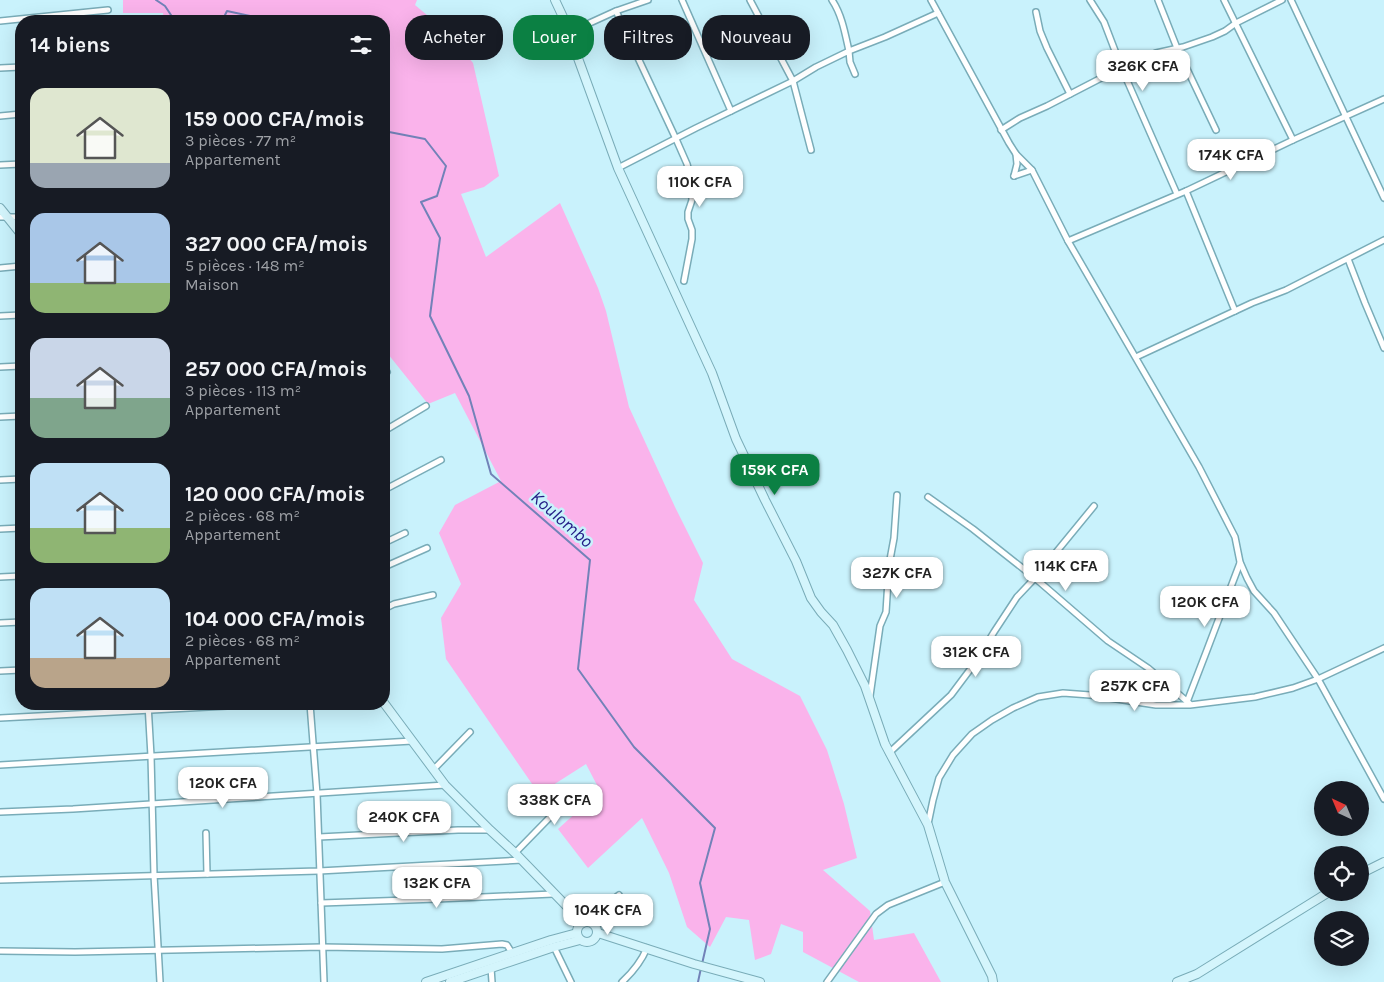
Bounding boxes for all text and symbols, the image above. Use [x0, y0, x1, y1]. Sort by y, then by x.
chip: Acheter [405, 15, 503, 60]
chip: Louer [513, 15, 594, 60]
chip: Filtres [604, 15, 692, 60]
chip: Nouveau [702, 15, 810, 60]
icon: filters [347, 31, 375, 59]
text: 14 biens [30, 33, 110, 57]
pin: 326K CFA [1091, 49, 1195, 92]
text: 326K CFA [1107, 56, 1179, 75]
text: 159 000 CFA/mois [185, 107, 364, 131]
icon: home [70, 108, 130, 168]
text: 3 pièces · 77 m² [185, 131, 296, 150]
pin: 174K CFA [1179, 138, 1283, 181]
text: 174K CFA [1198, 145, 1264, 164]
text: Appartement [185, 150, 281, 169]
pin: 110K CFA [648, 166, 752, 208]
text: 110K CFA [668, 172, 732, 191]
text: 327 000 CFA/mois [185, 232, 368, 256]
icon: home [70, 233, 130, 293]
text: 5 pièces · 148 m² [185, 256, 305, 275]
text: Maison [185, 275, 239, 294]
text: 257 000 CFA/mois [185, 357, 367, 381]
icon: home [70, 358, 130, 418]
text: 3 pièces · 113 m² [185, 381, 301, 400]
text: Appartement [185, 400, 281, 419]
pin: 159K CFA [723, 454, 827, 496]
text: 159K CFA [741, 460, 809, 479]
text: 120 000 CFA/mois [185, 482, 365, 506]
icon: home [70, 483, 130, 543]
water label: Koulombo [526, 486, 598, 552]
text: 2 pièces · 68 m² [185, 506, 300, 525]
text: Appartement [185, 525, 281, 544]
pin: 114K CFA [1014, 550, 1118, 592]
pin: 327K CFA [845, 556, 949, 599]
text: 114K CFA [1034, 556, 1098, 575]
text: 327K CFA [862, 563, 932, 582]
pin: 120K CFA [1153, 586, 1257, 628]
text: 120K CFA [1171, 592, 1239, 611]
text: 104 000 CFA/mois [185, 607, 365, 631]
icon: home [70, 608, 130, 668]
text: 2 pièces · 68 m² [185, 631, 300, 650]
pin: 312K CFA [924, 636, 1028, 678]
text: 312K CFA [942, 642, 1010, 661]
text: Appartement [185, 650, 281, 669]
pin: 257K CFA [1083, 670, 1187, 712]
text: 257K CFA [1100, 676, 1170, 695]
pin: 120K CFA [171, 766, 275, 809]
text: 120K CFA [189, 773, 257, 792]
north arrow [1314, 781, 1369, 836]
map controls [1314, 781, 1369, 966]
pin: 338K CFA [503, 784, 607, 826]
text: 338K CFA [519, 790, 591, 809]
pin: 240K CFA [352, 800, 456, 843]
text: 240K CFA [368, 807, 440, 826]
button: locate [1314, 846, 1369, 901]
pin: 132K CFA [385, 866, 489, 909]
text: 132K CFA [403, 873, 471, 892]
pin: 104K CFA [556, 894, 660, 936]
text: 104K CFA [574, 900, 642, 919]
button: layers [1314, 911, 1369, 966]

